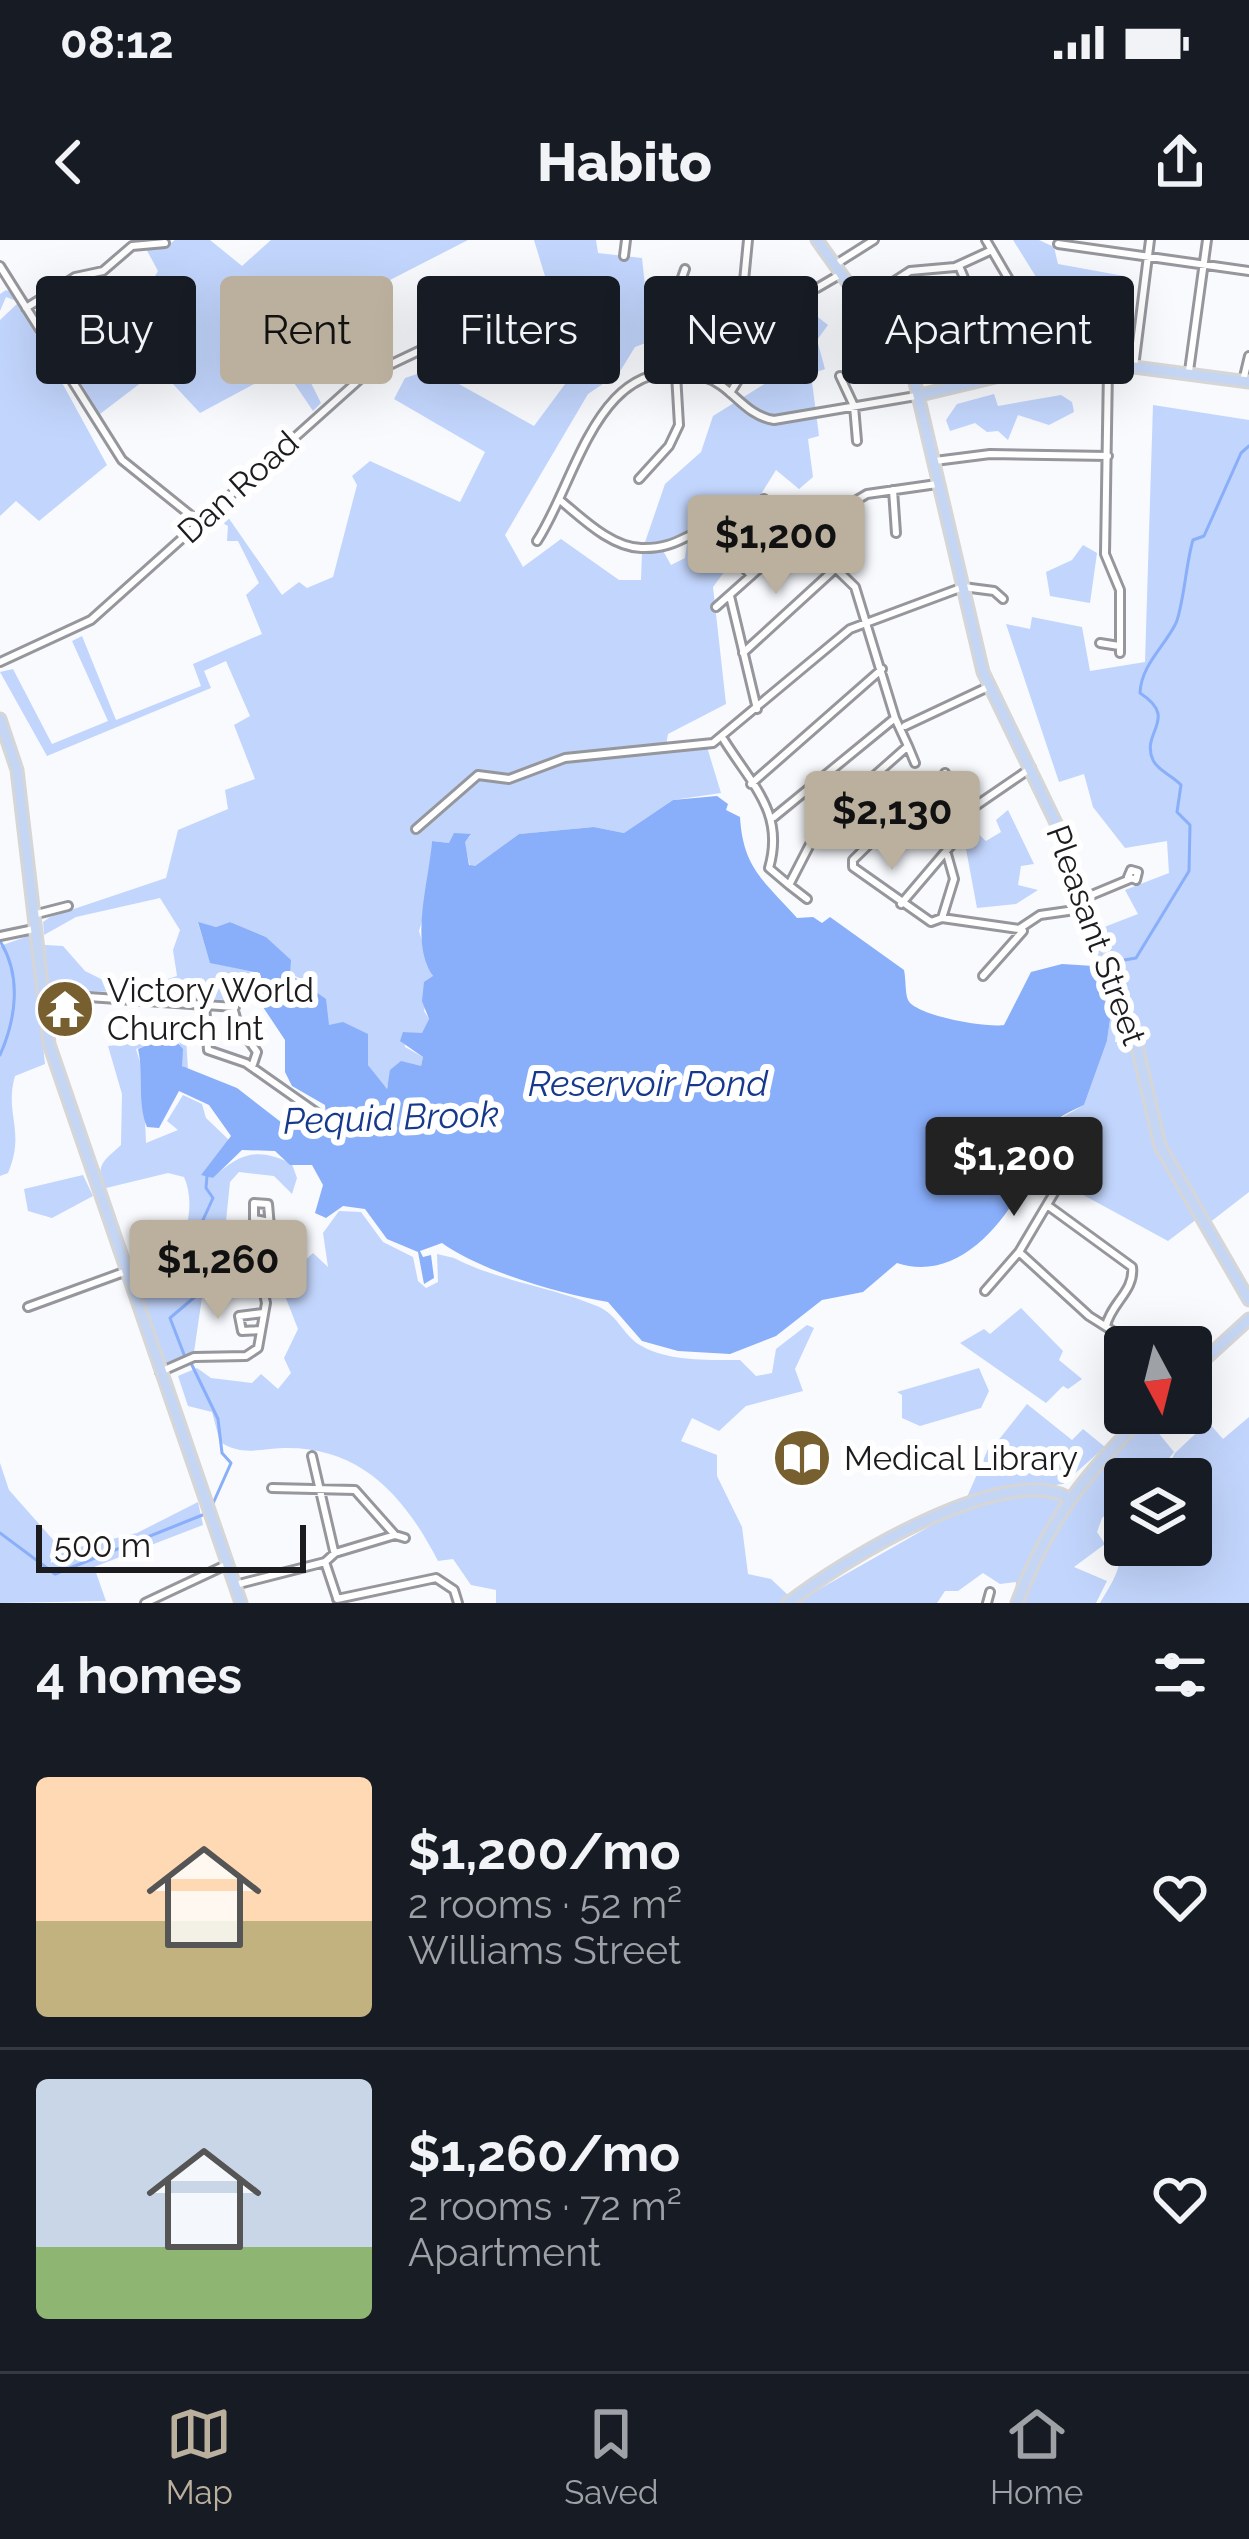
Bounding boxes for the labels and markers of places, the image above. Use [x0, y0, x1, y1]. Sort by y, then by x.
pin: $1,200 [678, 495, 874, 597]
pin: $2,130 [794, 771, 990, 873]
place label: Victory World Church Int [107, 971, 314, 1048]
temple icon: Victory World Church Int [34, 978, 96, 1040]
pin: $1,200 [916, 1117, 1112, 1219]
pin: $1,260 [120, 1220, 316, 1322]
library icon: Medical Library [771, 1427, 833, 1489]
place label: Medical Library [844, 1439, 1078, 1478]

